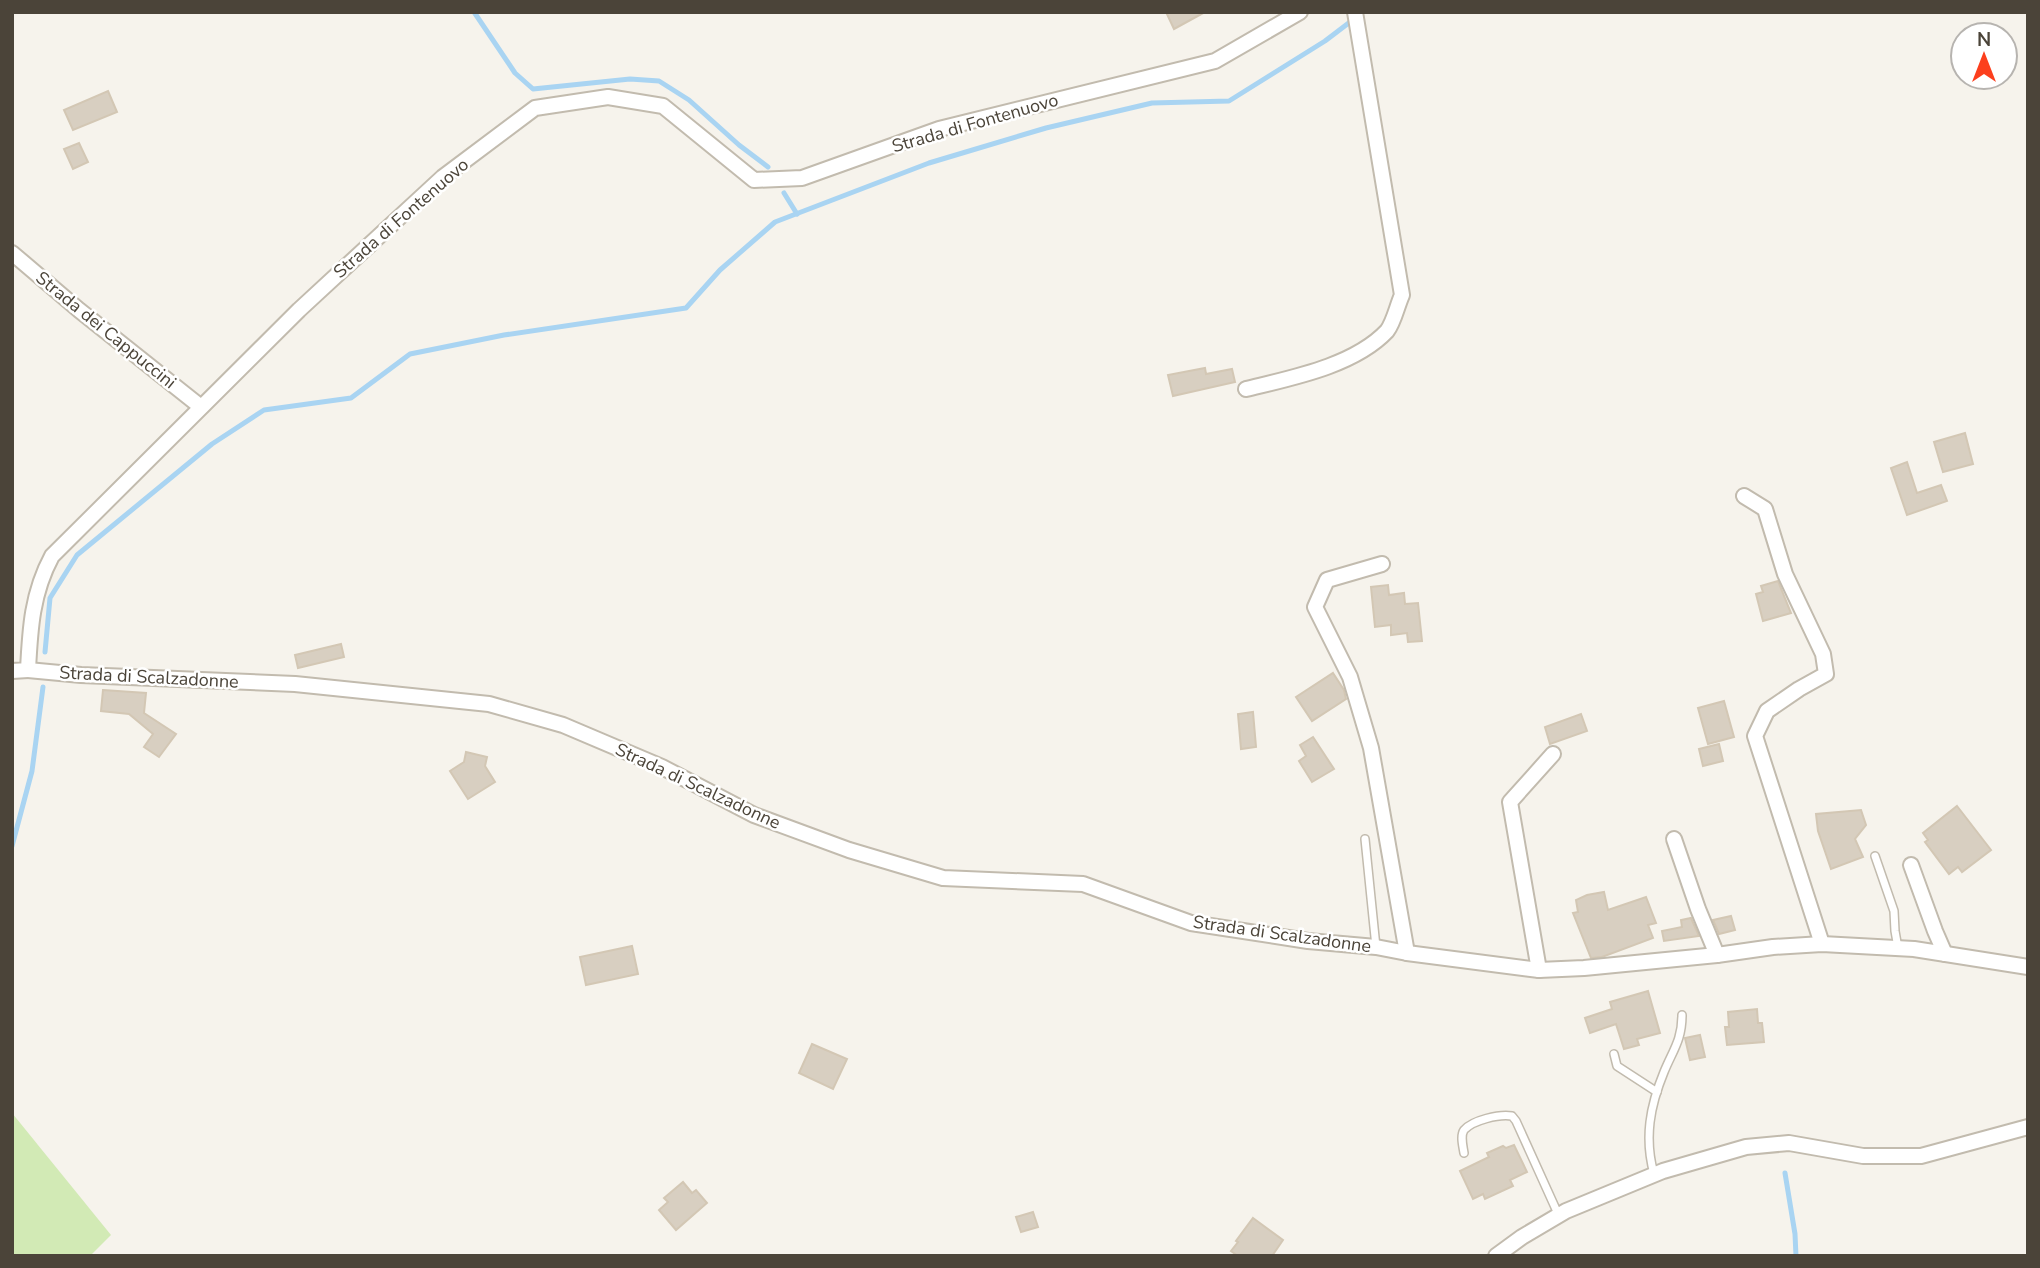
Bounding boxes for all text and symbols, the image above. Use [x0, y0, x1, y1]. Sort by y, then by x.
north arrow [1949, 21, 2019, 91]
text: N [1977, 27, 1991, 53]
street label: Strada di Fontenuovo [889, 88, 1061, 158]
street label: Strada di Fontenuovo [328, 152, 474, 284]
street label: Strada dei Cappuccini [31, 266, 181, 394]
street label: Strada di Scalzadonne [59, 660, 239, 694]
street label: Strada di Scalzadonne [611, 737, 785, 835]
street label: Strada di Scalzadonne [1191, 910, 1373, 958]

